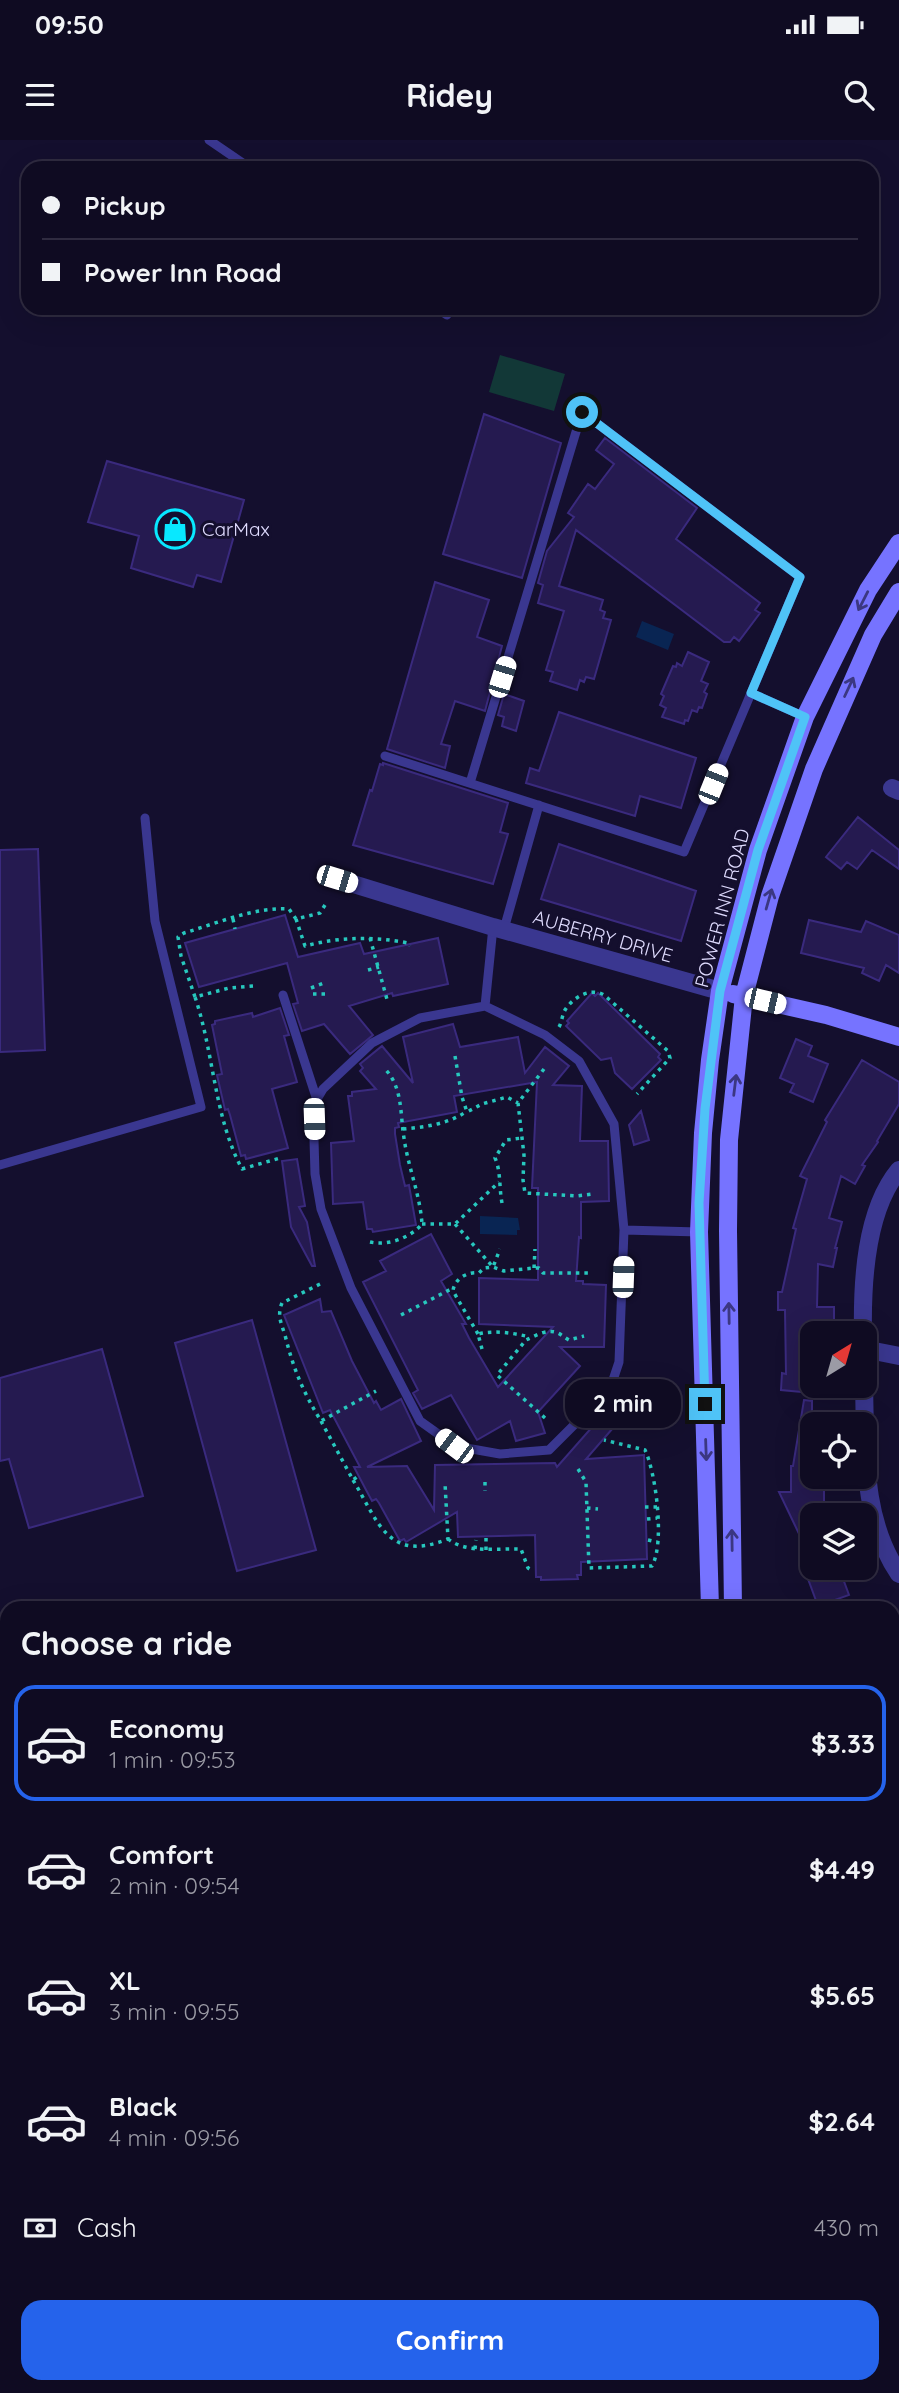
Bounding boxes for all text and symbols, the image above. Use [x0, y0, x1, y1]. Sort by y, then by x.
text: 09:50 [35, 8, 104, 41]
text: Ridey [406, 75, 493, 115]
icon: menu [21, 76, 59, 114]
icon: search [840, 76, 878, 114]
text: Pickup [84, 189, 166, 222]
text: Power Inn Road [84, 256, 282, 289]
route start [566, 396, 598, 428]
shop icon: CarMax [154, 508, 196, 550]
place label: CarMax [202, 517, 270, 541]
one-way arrow [855, 590, 869, 611]
car [486, 654, 519, 700]
one-way arrow [843, 676, 856, 698]
car [696, 761, 731, 807]
street label: POWER INN ROAD [689, 826, 755, 990]
car [314, 863, 361, 895]
one-way arrow [764, 889, 777, 911]
street label: AUBERRY DRIVE [530, 905, 676, 967]
car [743, 986, 788, 1016]
one-way arrow [729, 1075, 742, 1097]
car [303, 1098, 326, 1140]
car [612, 1256, 635, 1298]
one-way arrow [722, 1301, 736, 1324]
north arrow [800, 1321, 877, 1398]
map controls [800, 1321, 877, 1580]
callout: 2 min [565, 1380, 680, 1428]
route end [689, 1388, 721, 1420]
text: 2 min [593, 1389, 653, 1418]
button: locate [800, 1412, 877, 1489]
car [431, 1425, 478, 1467]
one-way arrow [700, 1438, 713, 1461]
button: layers [800, 1503, 877, 1580]
one-way arrow [725, 1529, 739, 1552]
text: Choose a ride [21, 1623, 233, 1663]
icon: car [25, 1712, 88, 1775]
text: Economy [109, 1712, 224, 1745]
text: $3.33 [811, 1727, 875, 1760]
text: 1 min · 09:53 [109, 1745, 235, 1774]
icon: car [25, 1838, 88, 1901]
text: Comfort [109, 1838, 214, 1871]
text: $4.49 [809, 1853, 875, 1886]
text: 2 min · 09:54 [109, 1871, 240, 1900]
icon: car [25, 1964, 88, 2027]
text: XL [109, 1964, 141, 1997]
text: $5.65 [810, 1979, 875, 2012]
text: 3 min · 09:55 [109, 1997, 239, 2026]
icon: car [25, 2090, 88, 2153]
text: Black [109, 2090, 178, 2123]
text: $2.64 [809, 2105, 875, 2138]
text: 4 min · 09:56 [109, 2123, 239, 2152]
icon: cash [21, 2209, 59, 2247]
text: Cash [77, 2211, 137, 2244]
text: 430 m [814, 2213, 879, 2242]
button: Confirm [21, 2300, 879, 2380]

